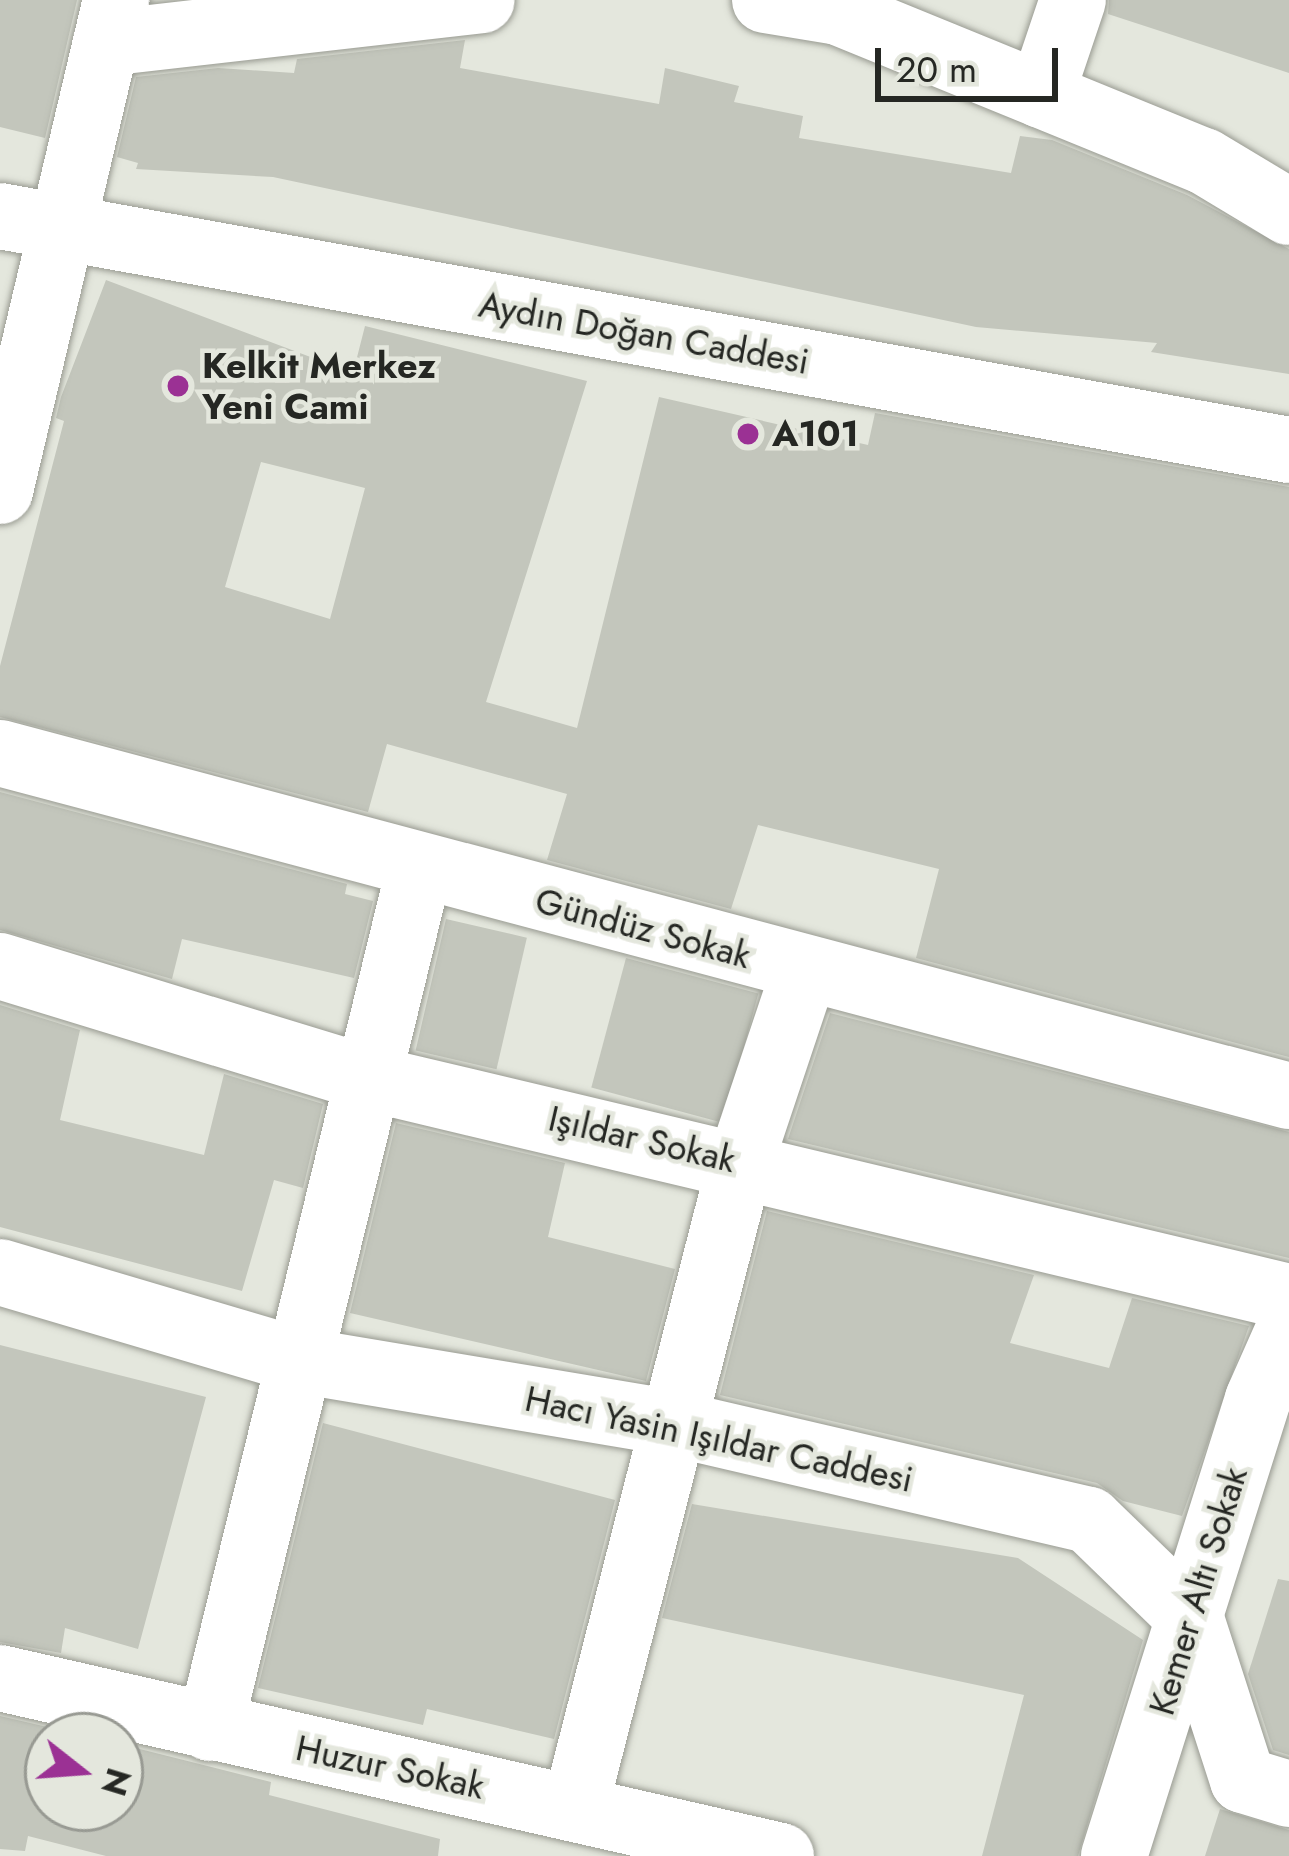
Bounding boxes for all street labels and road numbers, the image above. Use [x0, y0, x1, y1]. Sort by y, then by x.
street label: Aydın Doğan Caddesi [476, 283, 812, 383]
street label: Gündüz Sokak [531, 879, 755, 977]
street label: Işıldar Sokak [544, 1097, 740, 1181]
street label: Hacı Yasin Işıldar Caddesi [521, 1377, 917, 1501]
street label: Kemer Altı Sokak [1140, 1462, 1256, 1720]
street label: Huzur Sokak [292, 1726, 488, 1808]

